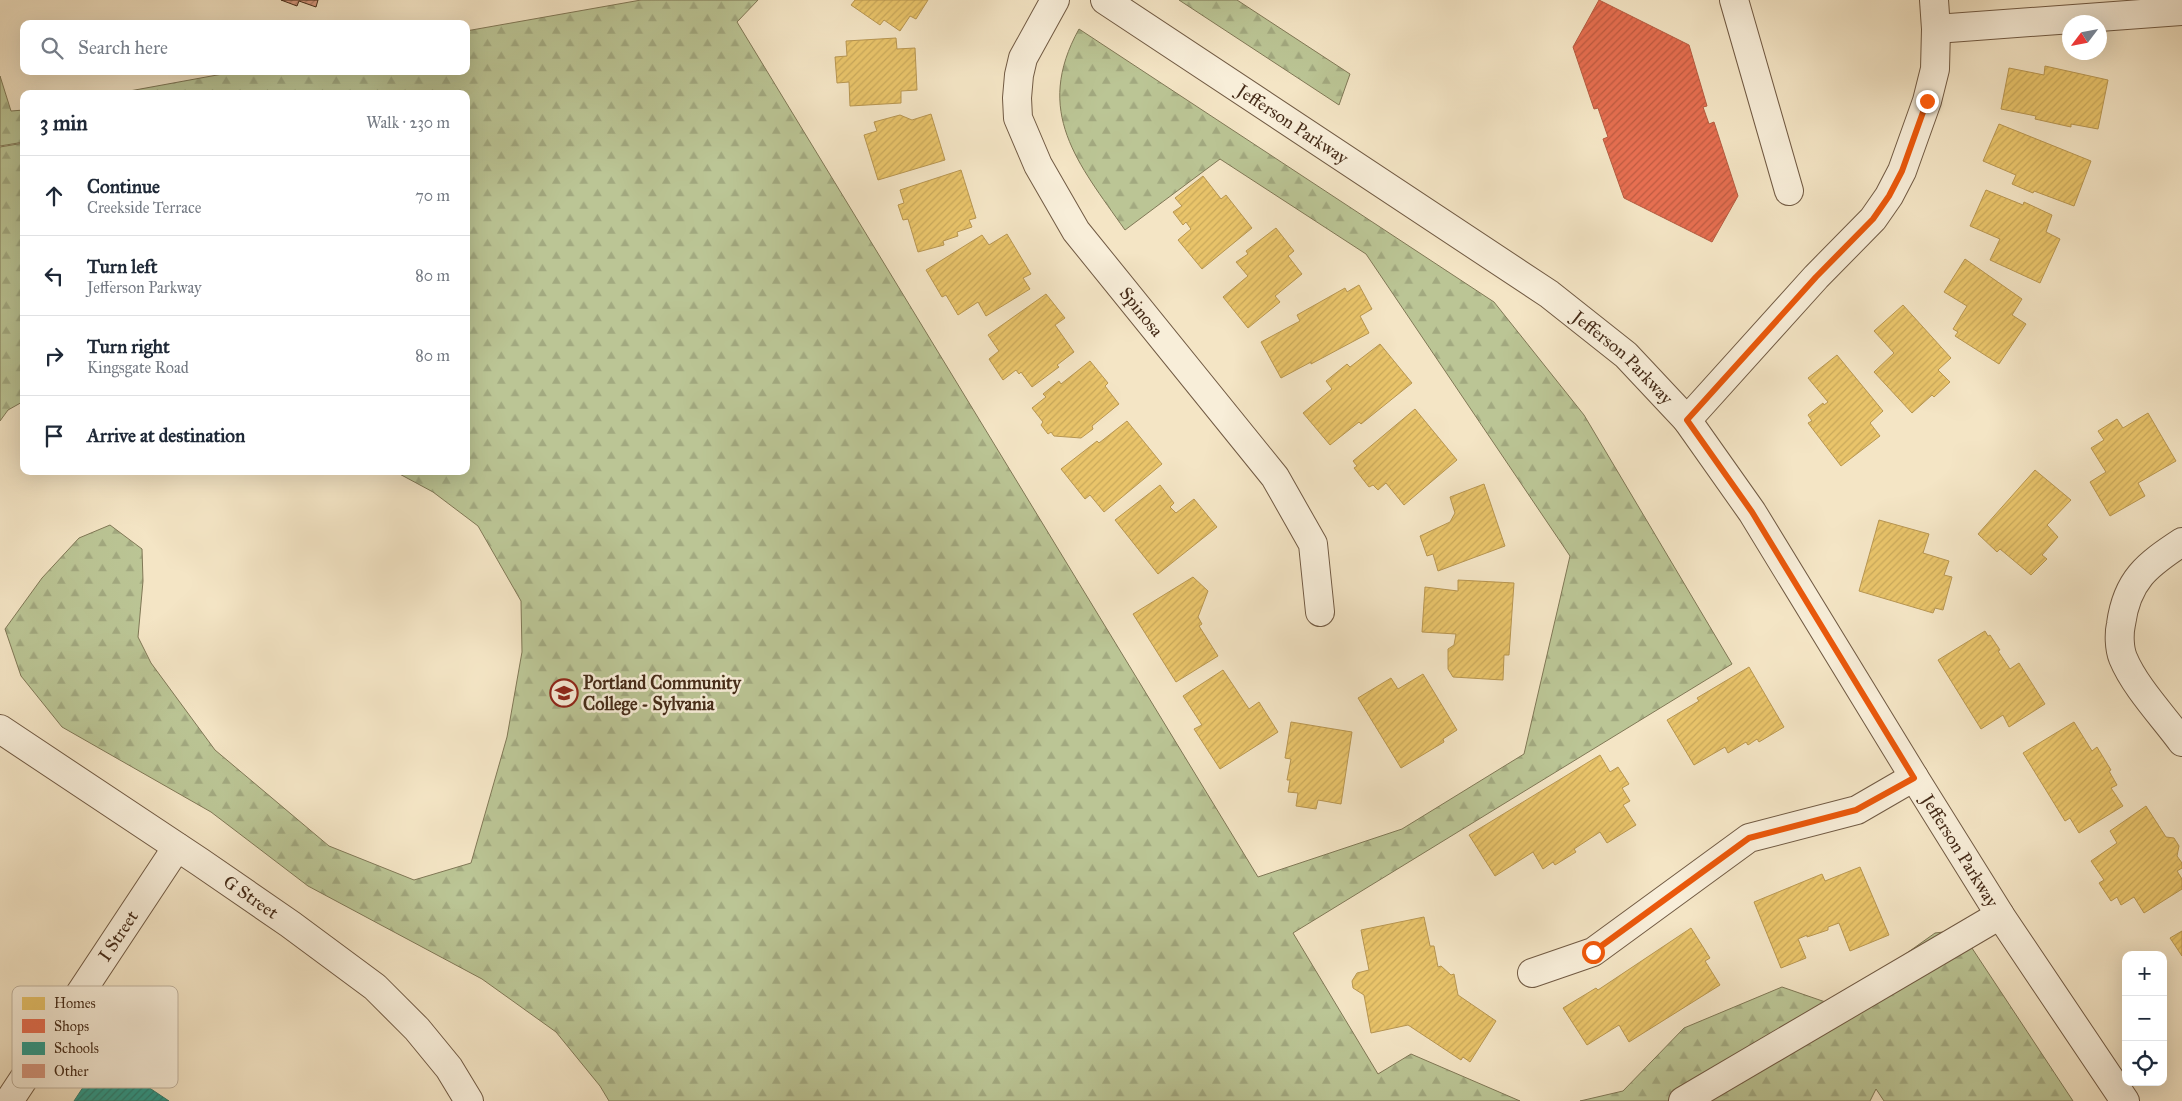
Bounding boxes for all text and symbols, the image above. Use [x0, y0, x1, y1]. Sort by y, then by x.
north arrow [2062, 15, 2107, 60]
search box [20, 20, 470, 75]
icon: search [38, 34, 66, 62]
text: Search here [78, 36, 168, 59]
street label: Jefferson Parkway [1231, 78, 1353, 169]
route end [1916, 90, 1939, 113]
text: 3 min [40, 110, 88, 136]
text: Walk · 230 m [366, 113, 450, 132]
text: Continue [87, 175, 160, 198]
icon: ahead [40, 182, 68, 210]
text: 70 m [415, 186, 450, 205]
text: Creekside Terrace [87, 198, 201, 217]
text: Turn left [87, 255, 157, 278]
icon: left [40, 262, 68, 290]
text: 80 m [415, 266, 450, 285]
text: Jefferson Parkway [87, 278, 202, 297]
street label: Spinosa [1115, 283, 1168, 341]
street label: Jefferson Parkway [1566, 305, 1678, 409]
text: Turn right [87, 335, 170, 358]
icon: right [40, 342, 68, 370]
text: 80 m [415, 346, 450, 365]
text: Kingsgate Road [87, 358, 189, 377]
icon: arrive [40, 422, 68, 450]
text: Arrive at destination [87, 424, 245, 447]
place label: Portland Community College - Sylvania [583, 672, 742, 716]
school or university icon: Portland Community College - Sylvania [549, 678, 579, 708]
street label: Jefferson Parkway [1915, 788, 2004, 912]
street label: G Street [219, 870, 283, 924]
street label: I Street [94, 906, 143, 965]
route start [1582, 941, 1605, 964]
map controls [2122, 951, 2167, 1086]
button: + [2122, 951, 2167, 996]
legend [12, 986, 178, 1088]
text: Homes [54, 995, 96, 1012]
button: − [2122, 996, 2167, 1041]
text: Shops [54, 1018, 89, 1035]
text: Schools [54, 1040, 99, 1057]
button: locate [2122, 1041, 2167, 1086]
text: Other [54, 1063, 89, 1080]

